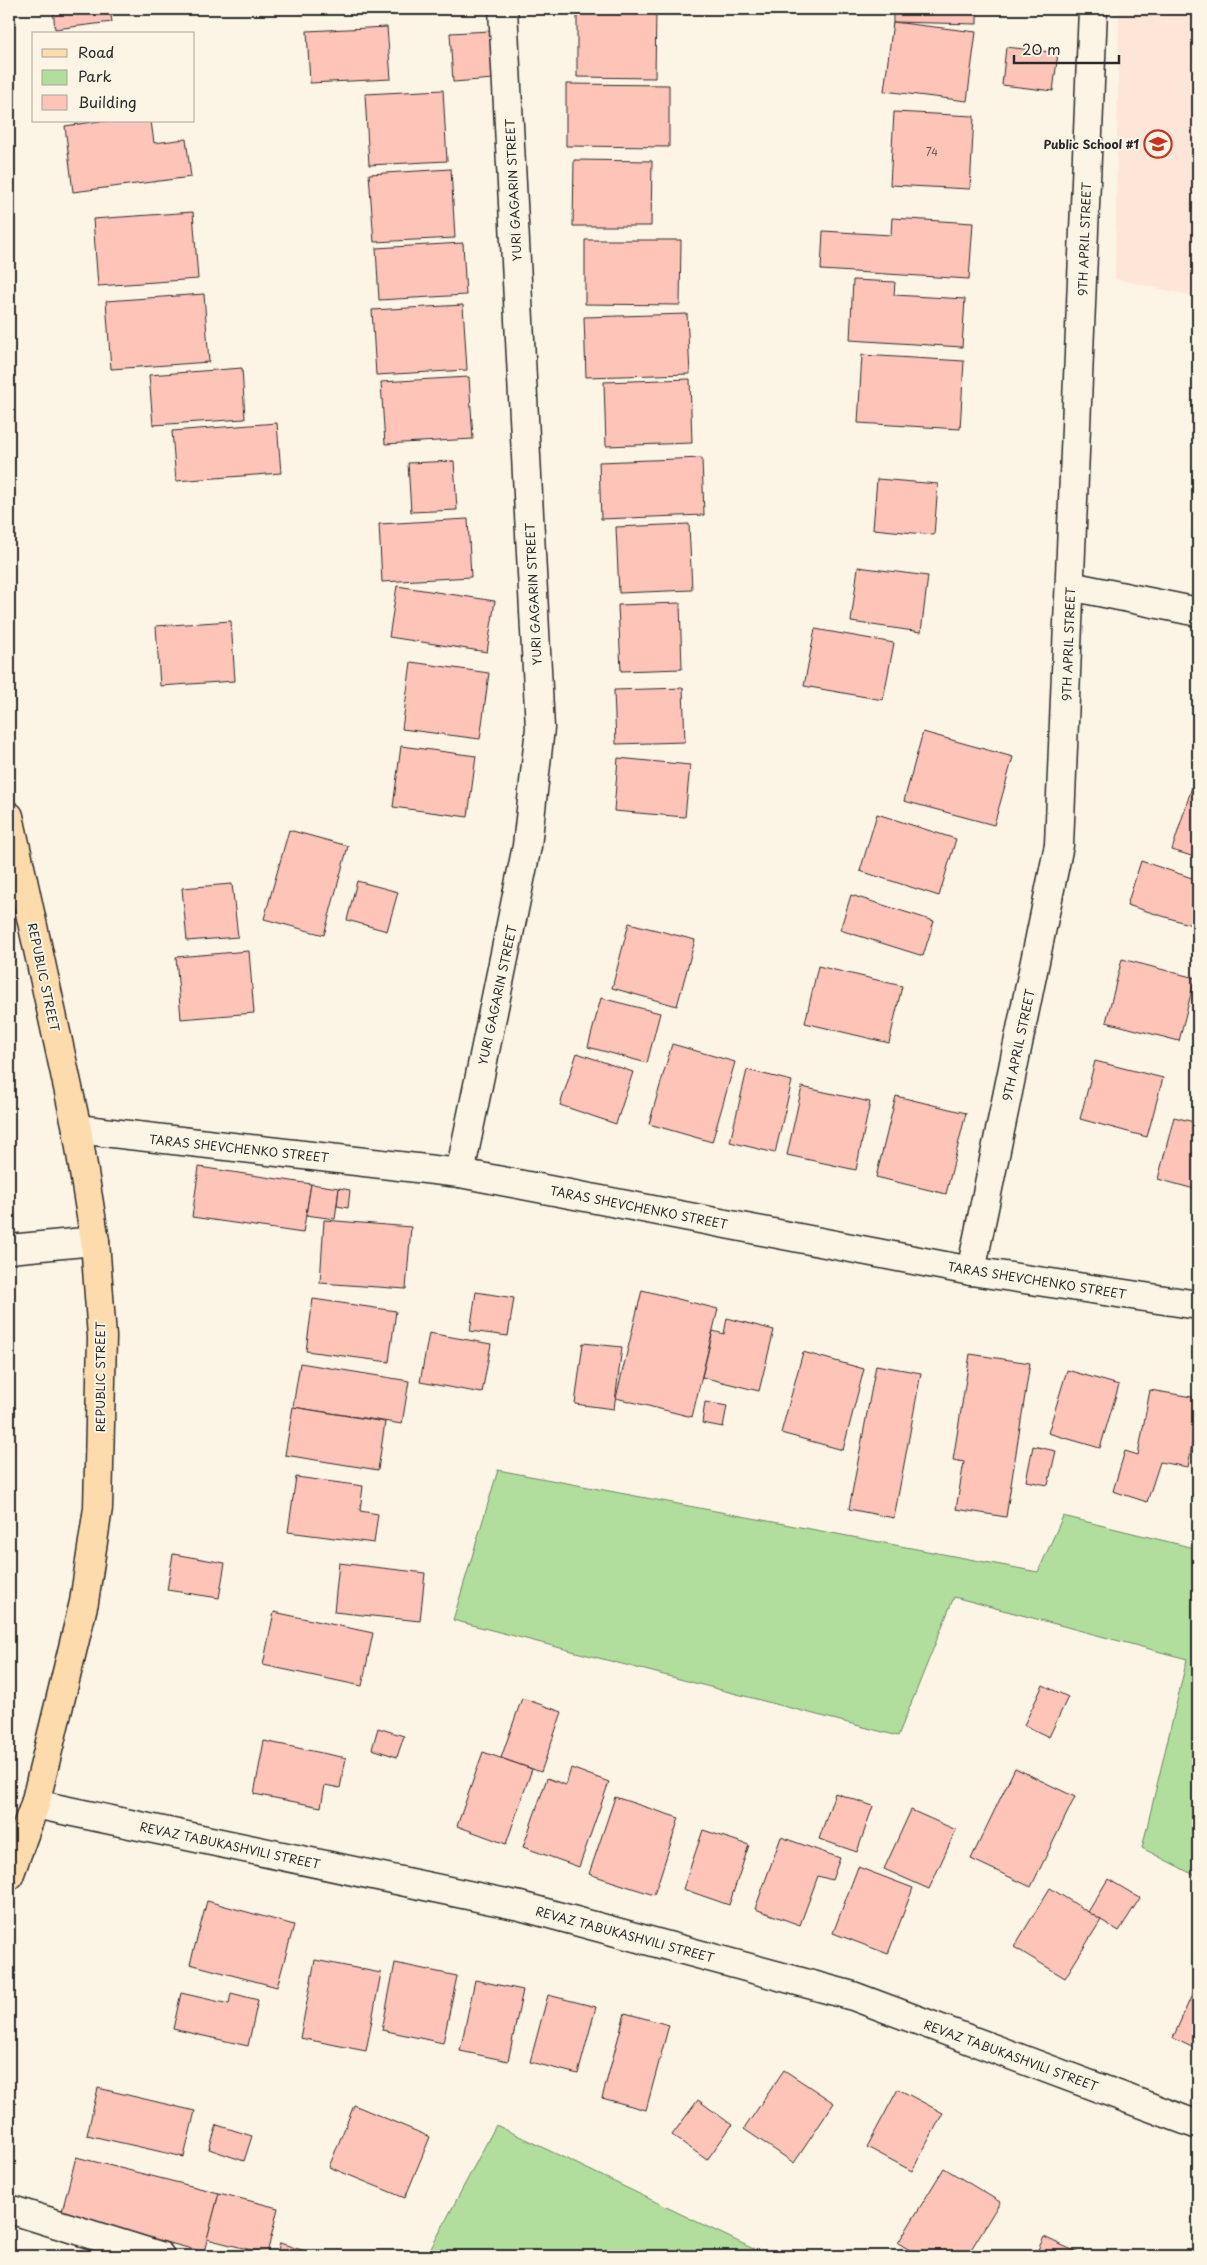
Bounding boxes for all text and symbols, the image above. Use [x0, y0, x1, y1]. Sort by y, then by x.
legend [32, 32, 195, 122]
scale bar [1014, 32, 1120, 64]
text: 20 m [1022, 37, 1061, 60]
text: Road [78, 40, 114, 63]
text: Park [78, 64, 112, 87]
text: Building [78, 90, 137, 113]
street label: YURI GAGARIN STREET [500, 118, 526, 262]
school or university icon: Public School #1 [1143, 129, 1173, 159]
place label: Public School #1 [1043, 135, 1139, 153]
house number: 74 [926, 144, 938, 159]
street label: 9TH APRIL STREET [1073, 181, 1095, 296]
street label: YURI GAGARIN STREET [520, 522, 546, 666]
street label: 9TH APRIL STREET [1057, 586, 1079, 701]
street label: REPUBLIC STREET [24, 921, 64, 1034]
street label: YURI GAGARIN STREET [473, 923, 521, 1067]
street label: 9TH APRIL STREET [997, 987, 1039, 1103]
street label: TARAS SHEVCHENKO STREET [148, 1130, 330, 1166]
street label: TARAS SHEVCHENKO STREET [549, 1181, 730, 1233]
street label: TARAS SHEVCHENKO STREET [947, 1257, 1128, 1303]
street label: REPUBLIC STREET [91, 1321, 109, 1432]
street label: REVAZ TABUKASHVILI STREET [138, 1817, 323, 1873]
street label: REVAZ TABUKASHVILI STREET [534, 1901, 717, 1967]
street label: REVAZ TABUKASHVILI STREET [921, 2015, 1101, 2095]

